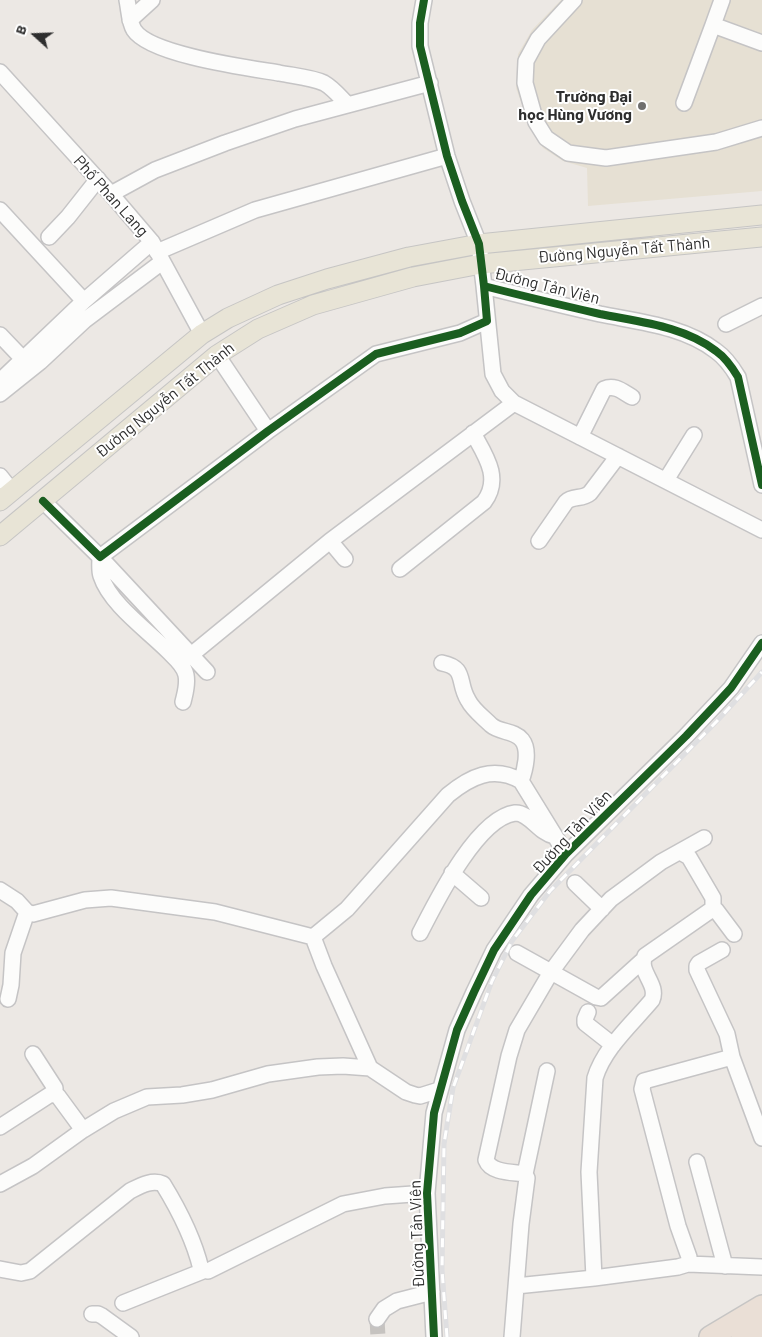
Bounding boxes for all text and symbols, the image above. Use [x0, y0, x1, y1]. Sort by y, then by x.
north arrow [10, 10, 60, 60]
text: B [11, 23, 30, 37]
place label: Trường Đại học Hùng Vương [518, 87, 632, 125]
marker: Trường Đại học Hùng Vương [636, 100, 648, 112]
street label: Phố Phan Lang [70, 152, 152, 240]
street label: Đường Nguyễn Tất Thành [537, 233, 711, 267]
street label: Đường Tản Viên [492, 264, 602, 308]
street label: Đường Nguyễn Tất Thành [92, 338, 238, 462]
street label: Đường Tản Viên [528, 786, 616, 878]
street label: Đường Tản Viên [406, 1180, 428, 1288]

